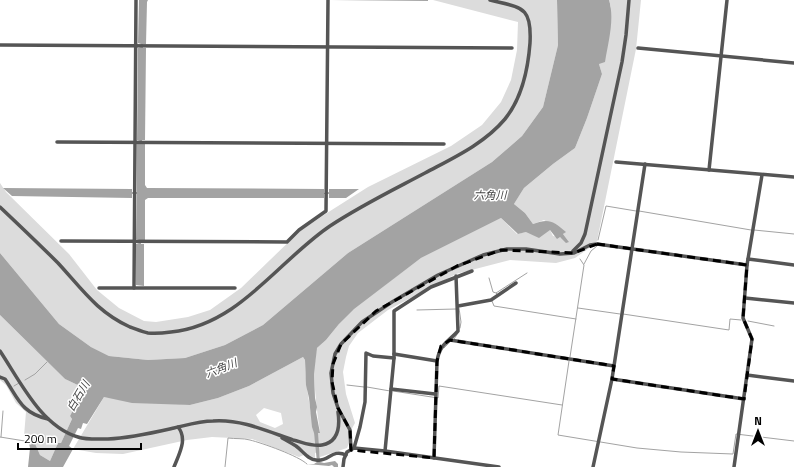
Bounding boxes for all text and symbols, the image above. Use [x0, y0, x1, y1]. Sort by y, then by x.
water label: 六角川 [474, 187, 507, 203]
water label: 六角川 [203, 354, 240, 381]
water label: 白石川 [63, 377, 94, 414]
north arrow [738, 411, 778, 451]
text: N [754, 413, 762, 429]
scale bar [18, 425, 141, 451]
text: 200 m [24, 429, 57, 448]

